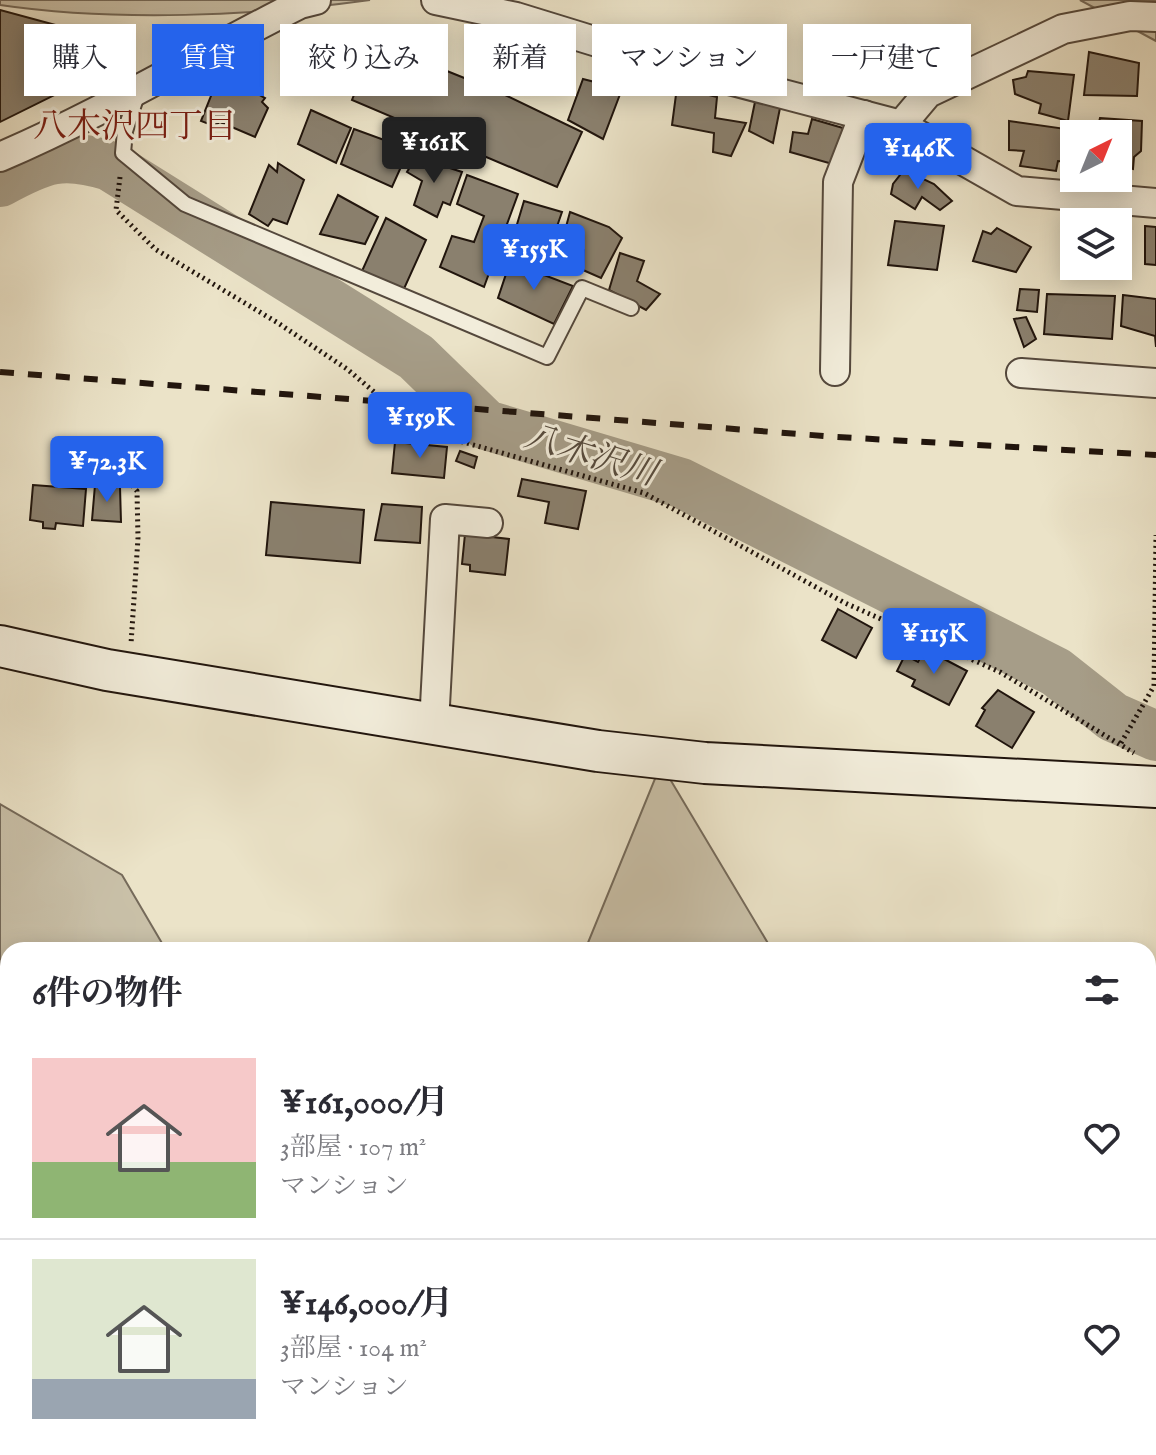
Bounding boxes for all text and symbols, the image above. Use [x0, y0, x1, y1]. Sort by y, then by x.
chip: 購入 [24, 24, 136, 96]
chip: 賃貸 [152, 24, 264, 96]
chip: 絞り込み [280, 24, 448, 96]
chip: 新着 [464, 24, 576, 96]
chip: マンション [592, 24, 787, 96]
chip: 一戸建て [803, 24, 971, 96]
district label: 八木沢四丁目 [33, 106, 237, 149]
pin: ¥161K [378, 117, 490, 185]
north arrow [1060, 120, 1132, 192]
map controls [1060, 120, 1132, 280]
pin: ¥146K [862, 123, 974, 191]
text: ¥161K [400, 126, 468, 159]
text: ¥146K [882, 132, 954, 165]
button: layers [1060, 208, 1132, 280]
pin: ¥155K [478, 224, 590, 292]
text: ¥155K [501, 233, 567, 266]
pin: ¥159K [364, 392, 476, 460]
text: ¥159K [386, 401, 454, 434]
water label: 八木沢川 [519, 416, 665, 498]
pin: ¥72.3K [42, 436, 172, 504]
text: ¥72.3K [68, 445, 146, 478]
pin: ¥115K [878, 608, 990, 676]
text: ¥115K [901, 617, 967, 650]
icon: filters [1080, 968, 1124, 1012]
text: 6件の物件 [32, 973, 182, 1016]
text: ¥161,000/月 [280, 1082, 449, 1125]
icon: home [96, 1090, 192, 1186]
icon: heart [1080, 1116, 1124, 1160]
text: 3部屋 · 107 m² [280, 1131, 426, 1164]
text: マンション [280, 1170, 409, 1203]
text: ¥146,000/月 [280, 1283, 453, 1326]
icon: home [96, 1291, 192, 1387]
icon: heart [1080, 1317, 1124, 1361]
text: 3部屋 · 104 m² [280, 1332, 427, 1365]
text: マンション [280, 1371, 409, 1404]

